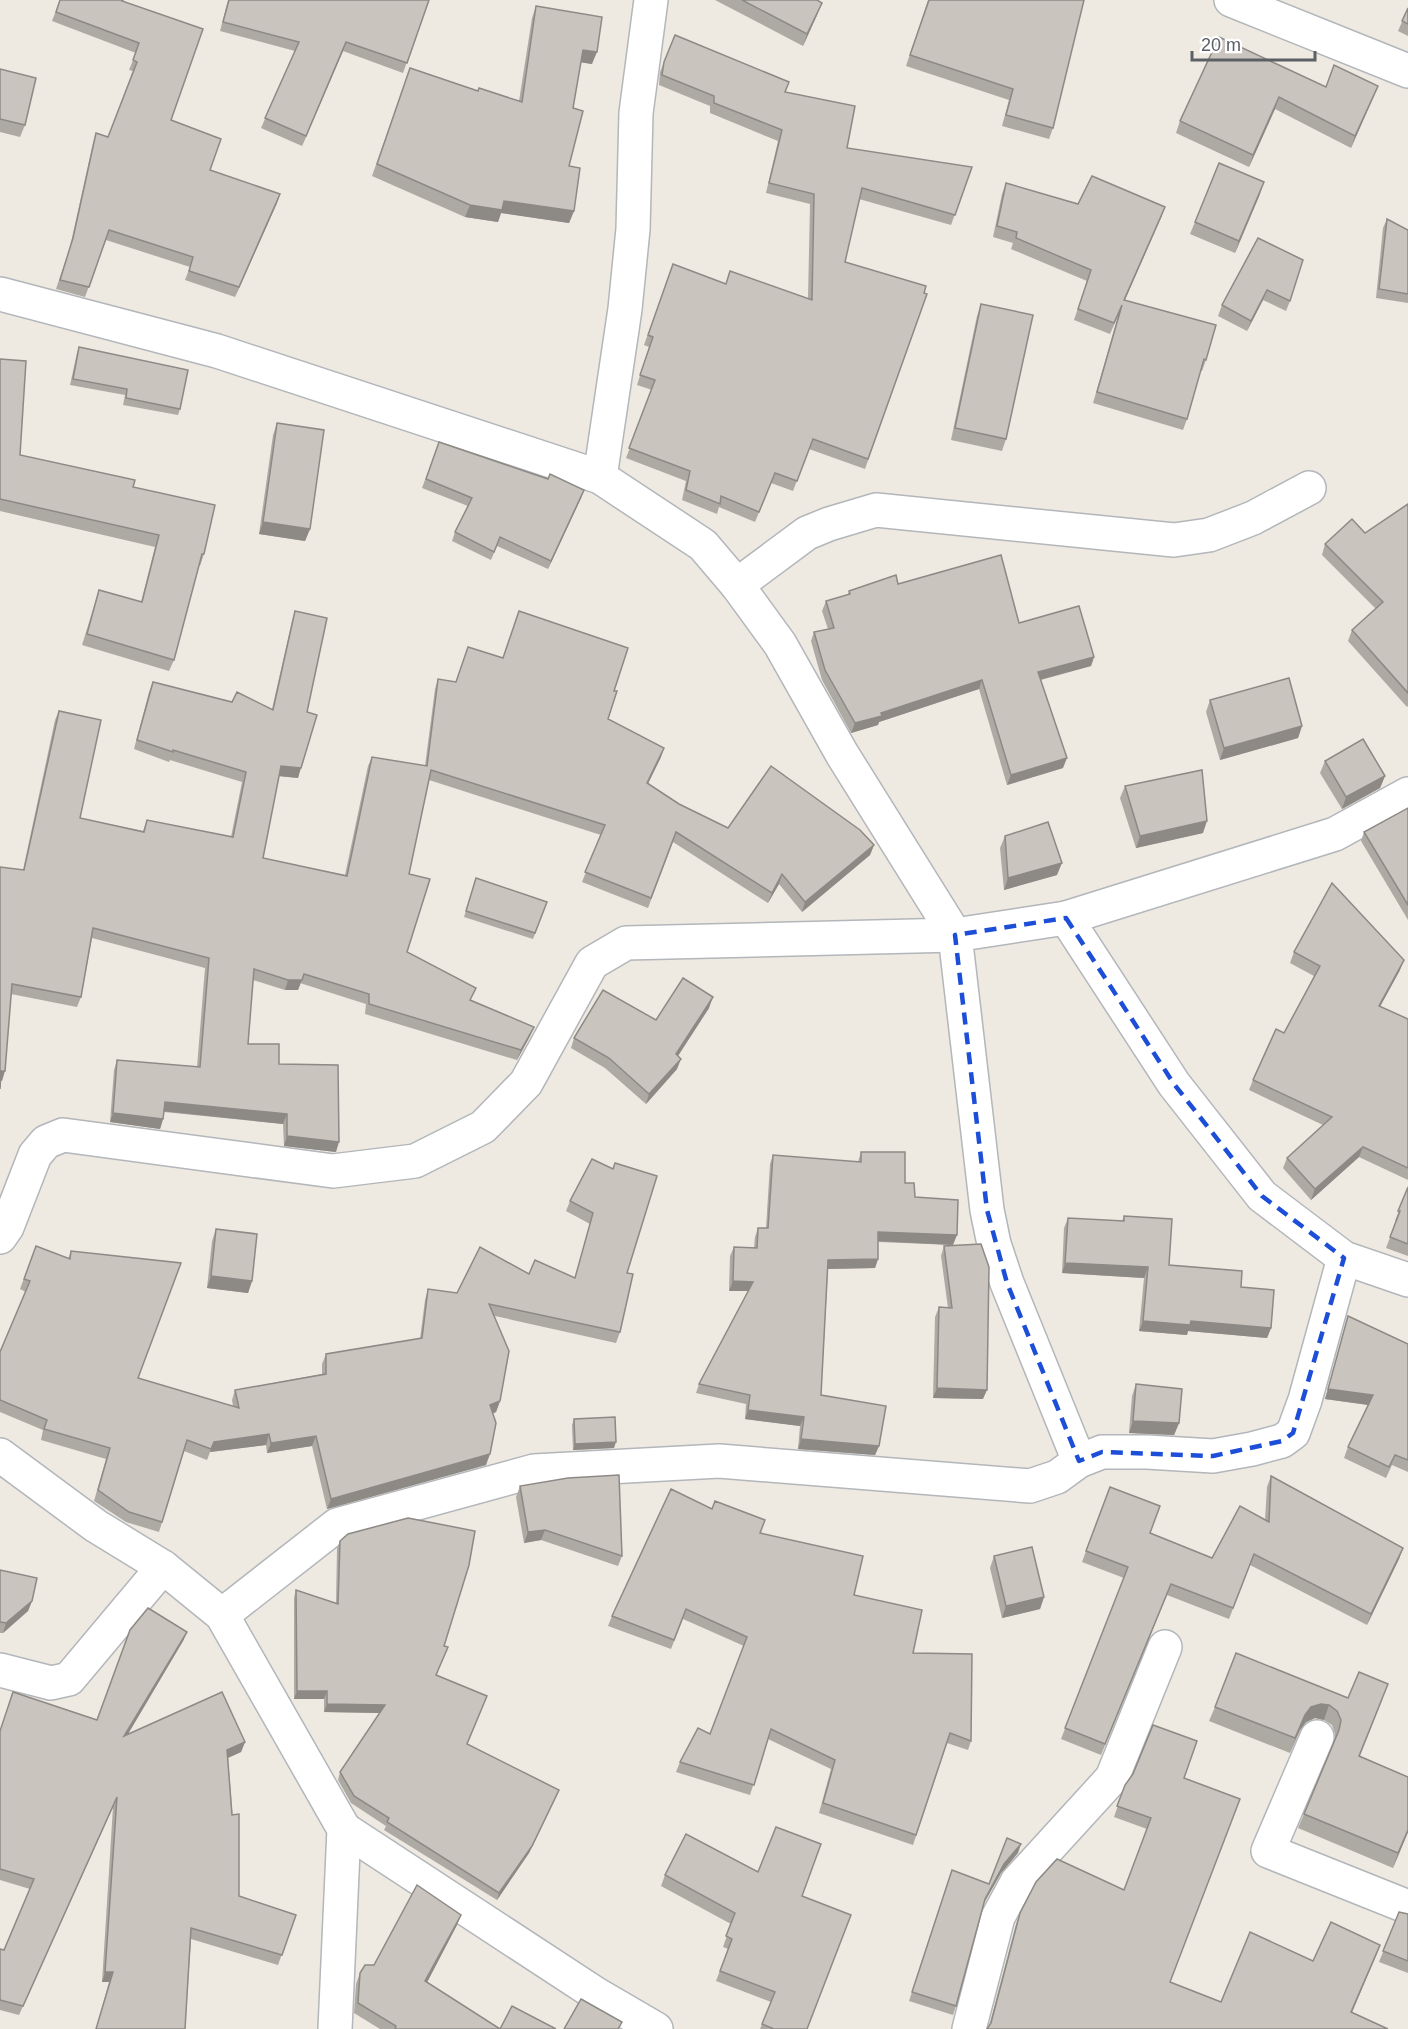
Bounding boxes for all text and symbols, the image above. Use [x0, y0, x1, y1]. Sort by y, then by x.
scale bar [1192, 24, 1315, 62]
text: 20 m [1201, 35, 1241, 55]

